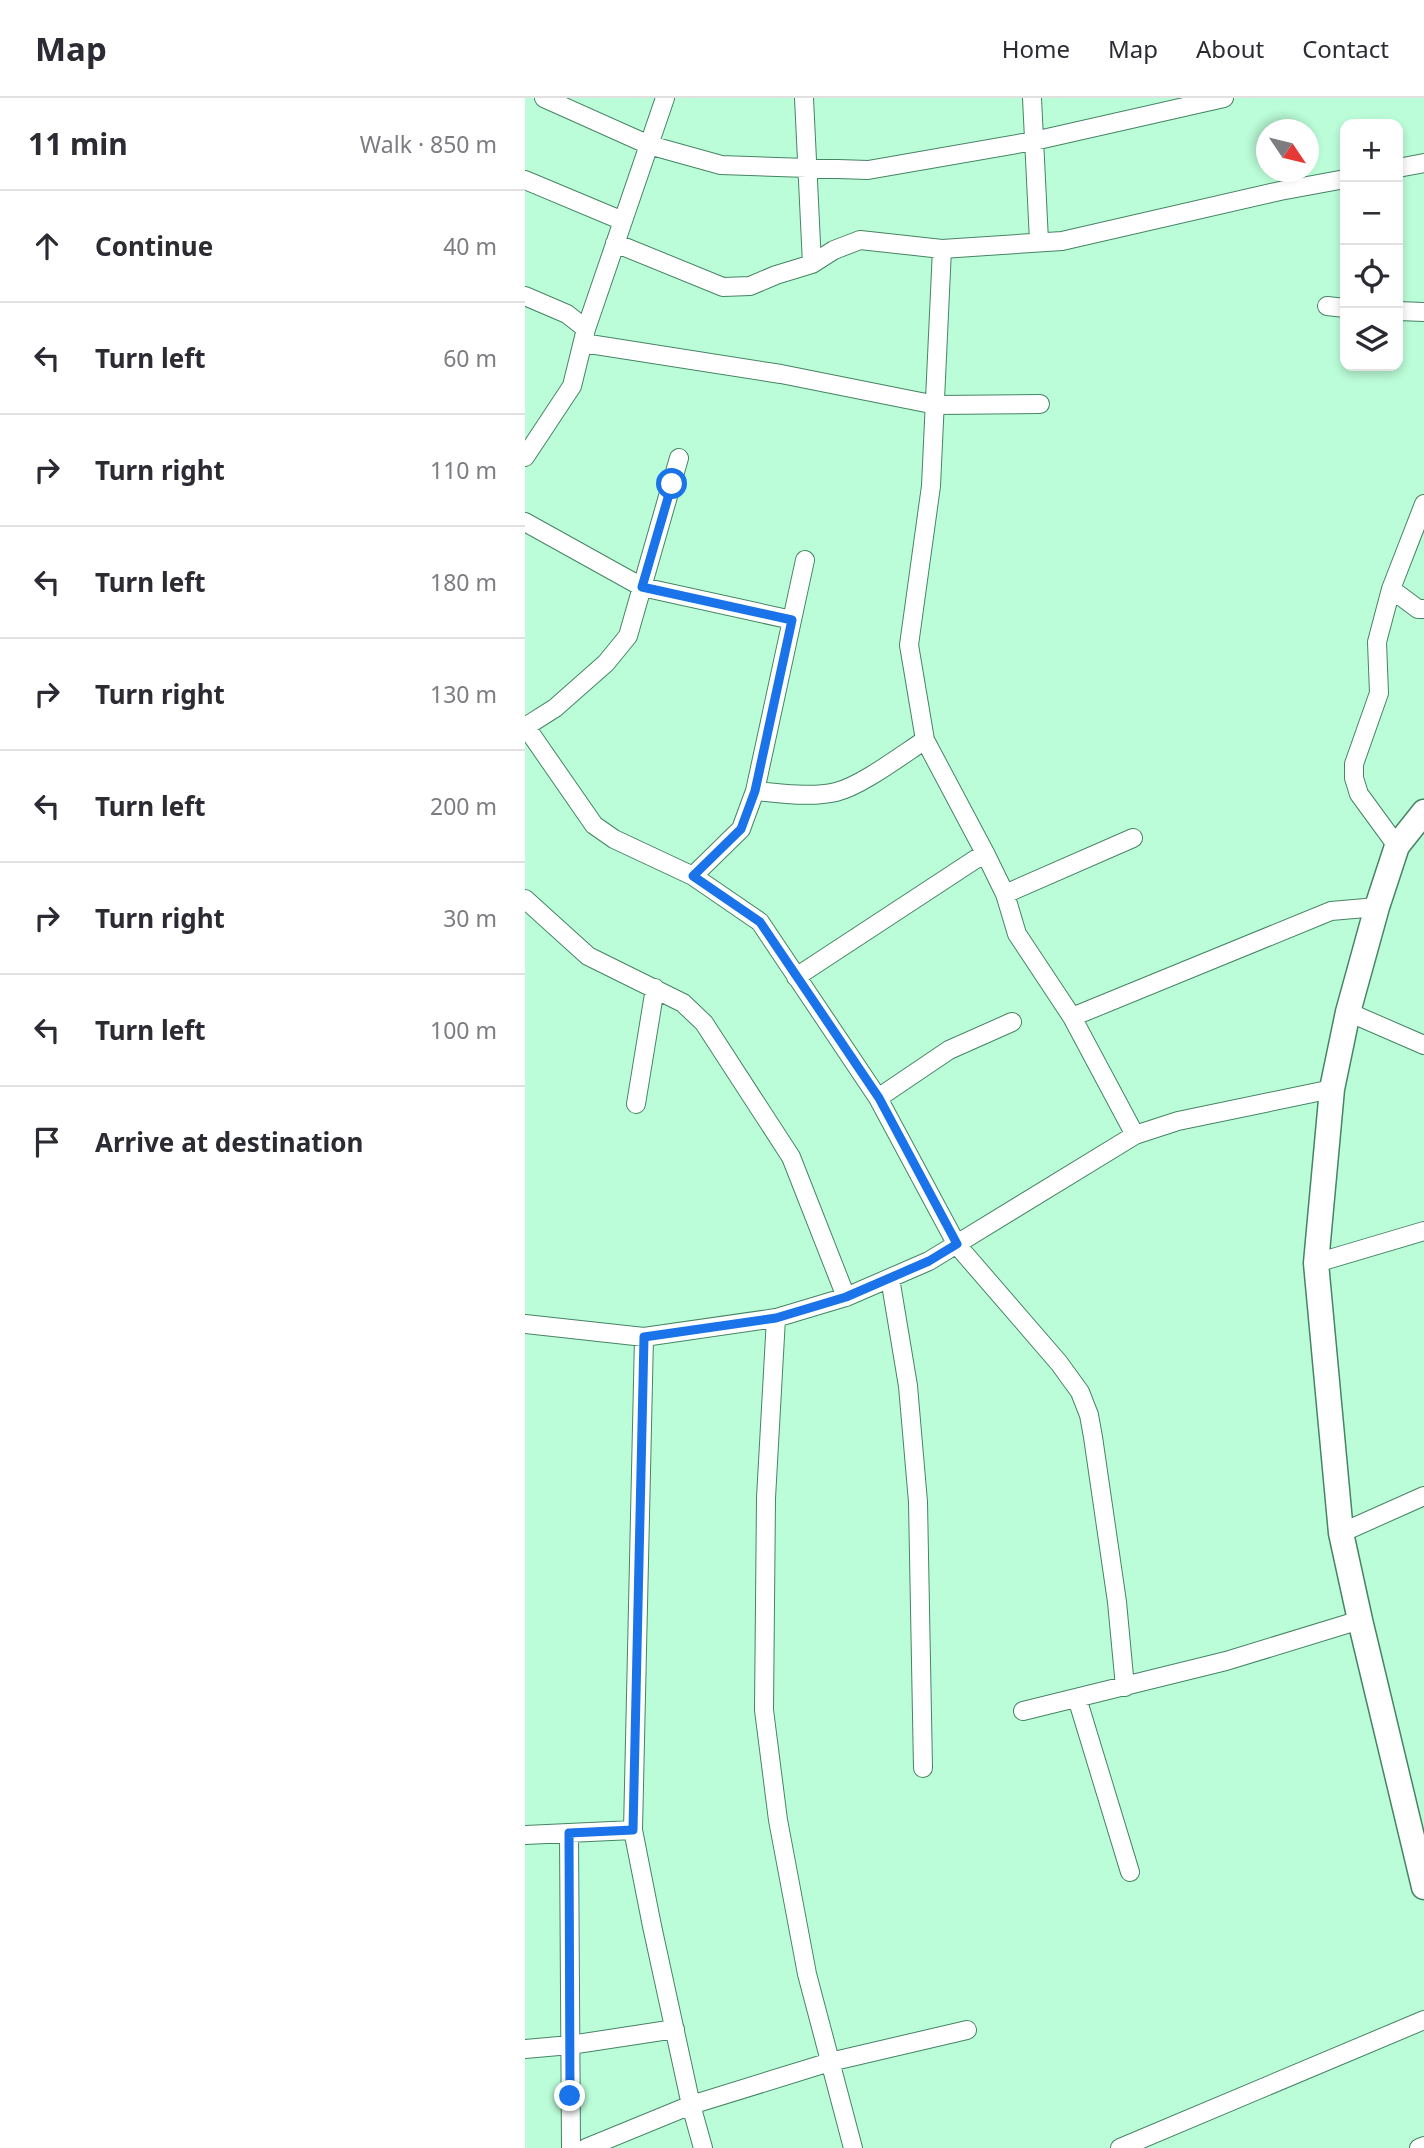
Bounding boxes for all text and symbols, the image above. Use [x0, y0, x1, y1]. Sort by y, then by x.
text: Map [35, 26, 107, 71]
text: Home [1002, 32, 1070, 65]
text: Map [1108, 32, 1158, 65]
text: About [1196, 32, 1264, 65]
text: Contact [1302, 32, 1389, 65]
north arrow [1256, 119, 1319, 182]
map controls [1340, 119, 1403, 371]
button: + [1340, 119, 1403, 182]
text: 11 min [28, 123, 128, 164]
text: Walk · 850 m [360, 128, 497, 160]
button: − [1340, 182, 1403, 245]
icon: ahead [28, 227, 66, 265]
text: Continue [95, 228, 213, 264]
text: 40 m [443, 230, 497, 262]
button: locate [1340, 245, 1403, 308]
button: layers [1340, 308, 1403, 371]
icon: left [28, 339, 66, 377]
text: Turn left [95, 340, 206, 376]
text: 60 m [443, 342, 497, 374]
icon: right [28, 451, 66, 489]
text: Turn right [95, 452, 225, 488]
text: 110 m [430, 454, 497, 486]
route start [656, 468, 687, 499]
icon: left [28, 563, 66, 601]
text: Turn left [95, 564, 206, 600]
text: 180 m [430, 566, 497, 598]
icon: right [28, 675, 66, 713]
text: Turn right [95, 676, 225, 712]
text: 130 m [430, 678, 497, 710]
icon: left [28, 787, 66, 825]
text: Turn left [95, 788, 206, 824]
text: 200 m [430, 790, 497, 822]
icon: right [28, 899, 66, 937]
text: Turn right [95, 900, 225, 936]
text: 30 m [443, 902, 497, 934]
icon: left [28, 1011, 66, 1049]
text: Turn left [95, 1012, 206, 1048]
text: 100 m [430, 1014, 497, 1046]
icon: arrive [28, 1123, 66, 1161]
text: Arrive at destination [95, 1124, 364, 1160]
route end [554, 2080, 585, 2111]

